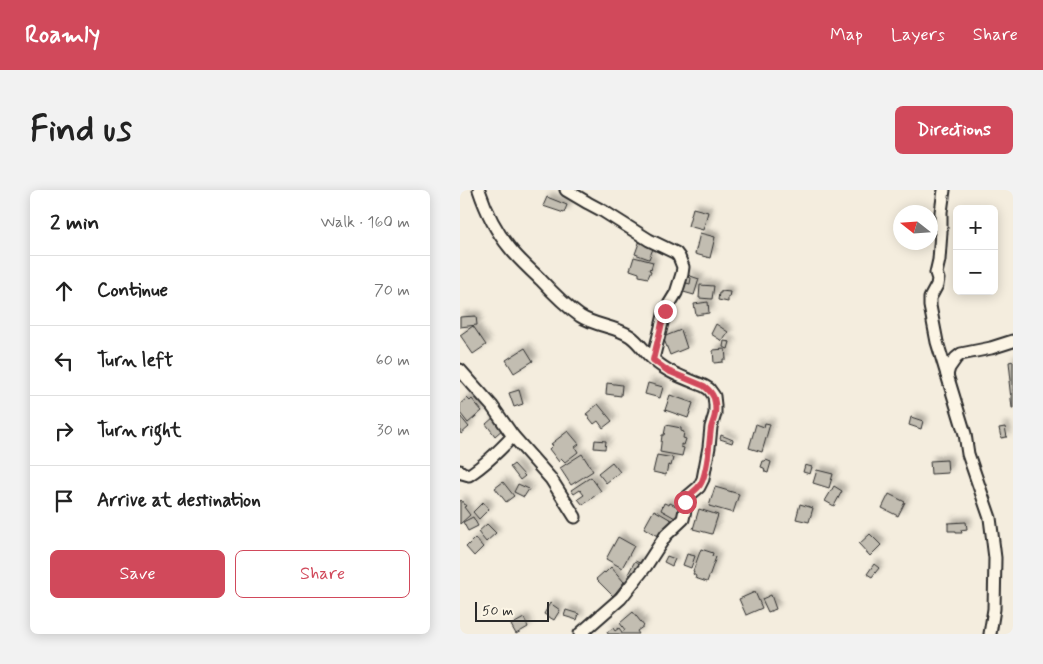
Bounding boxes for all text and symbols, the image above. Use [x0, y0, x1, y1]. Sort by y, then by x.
text: Roamly [25, 20, 100, 51]
text: Map [830, 23, 863, 47]
text: Layers [891, 23, 945, 47]
text: Share [973, 23, 1018, 47]
button: Directions [895, 106, 1013, 154]
text: Find us [30, 107, 132, 153]
north arrow [893, 205, 938, 250]
map controls [953, 205, 998, 295]
button: + [953, 205, 998, 250]
text: 2 min [50, 209, 99, 237]
text: Walk · 160 m [320, 212, 410, 233]
button: − [953, 250, 998, 295]
icon: ahead [50, 277, 78, 305]
text: Continue [97, 278, 168, 303]
text: 70 m [374, 280, 410, 301]
route end [654, 300, 677, 323]
icon: left [50, 347, 78, 375]
text: Turn left [97, 348, 173, 373]
text: 60 m [376, 350, 410, 371]
icon: right [50, 417, 78, 445]
text: Turn right [97, 418, 181, 443]
text: 30 m [377, 420, 410, 441]
icon: arrive [50, 487, 78, 515]
text: Arrive at destination [97, 488, 261, 513]
route start [674, 491, 697, 514]
button: Save [50, 550, 225, 598]
button: Share [235, 550, 410, 598]
scale bar [475, 599, 549, 622]
text: 50 m [482, 602, 513, 620]

